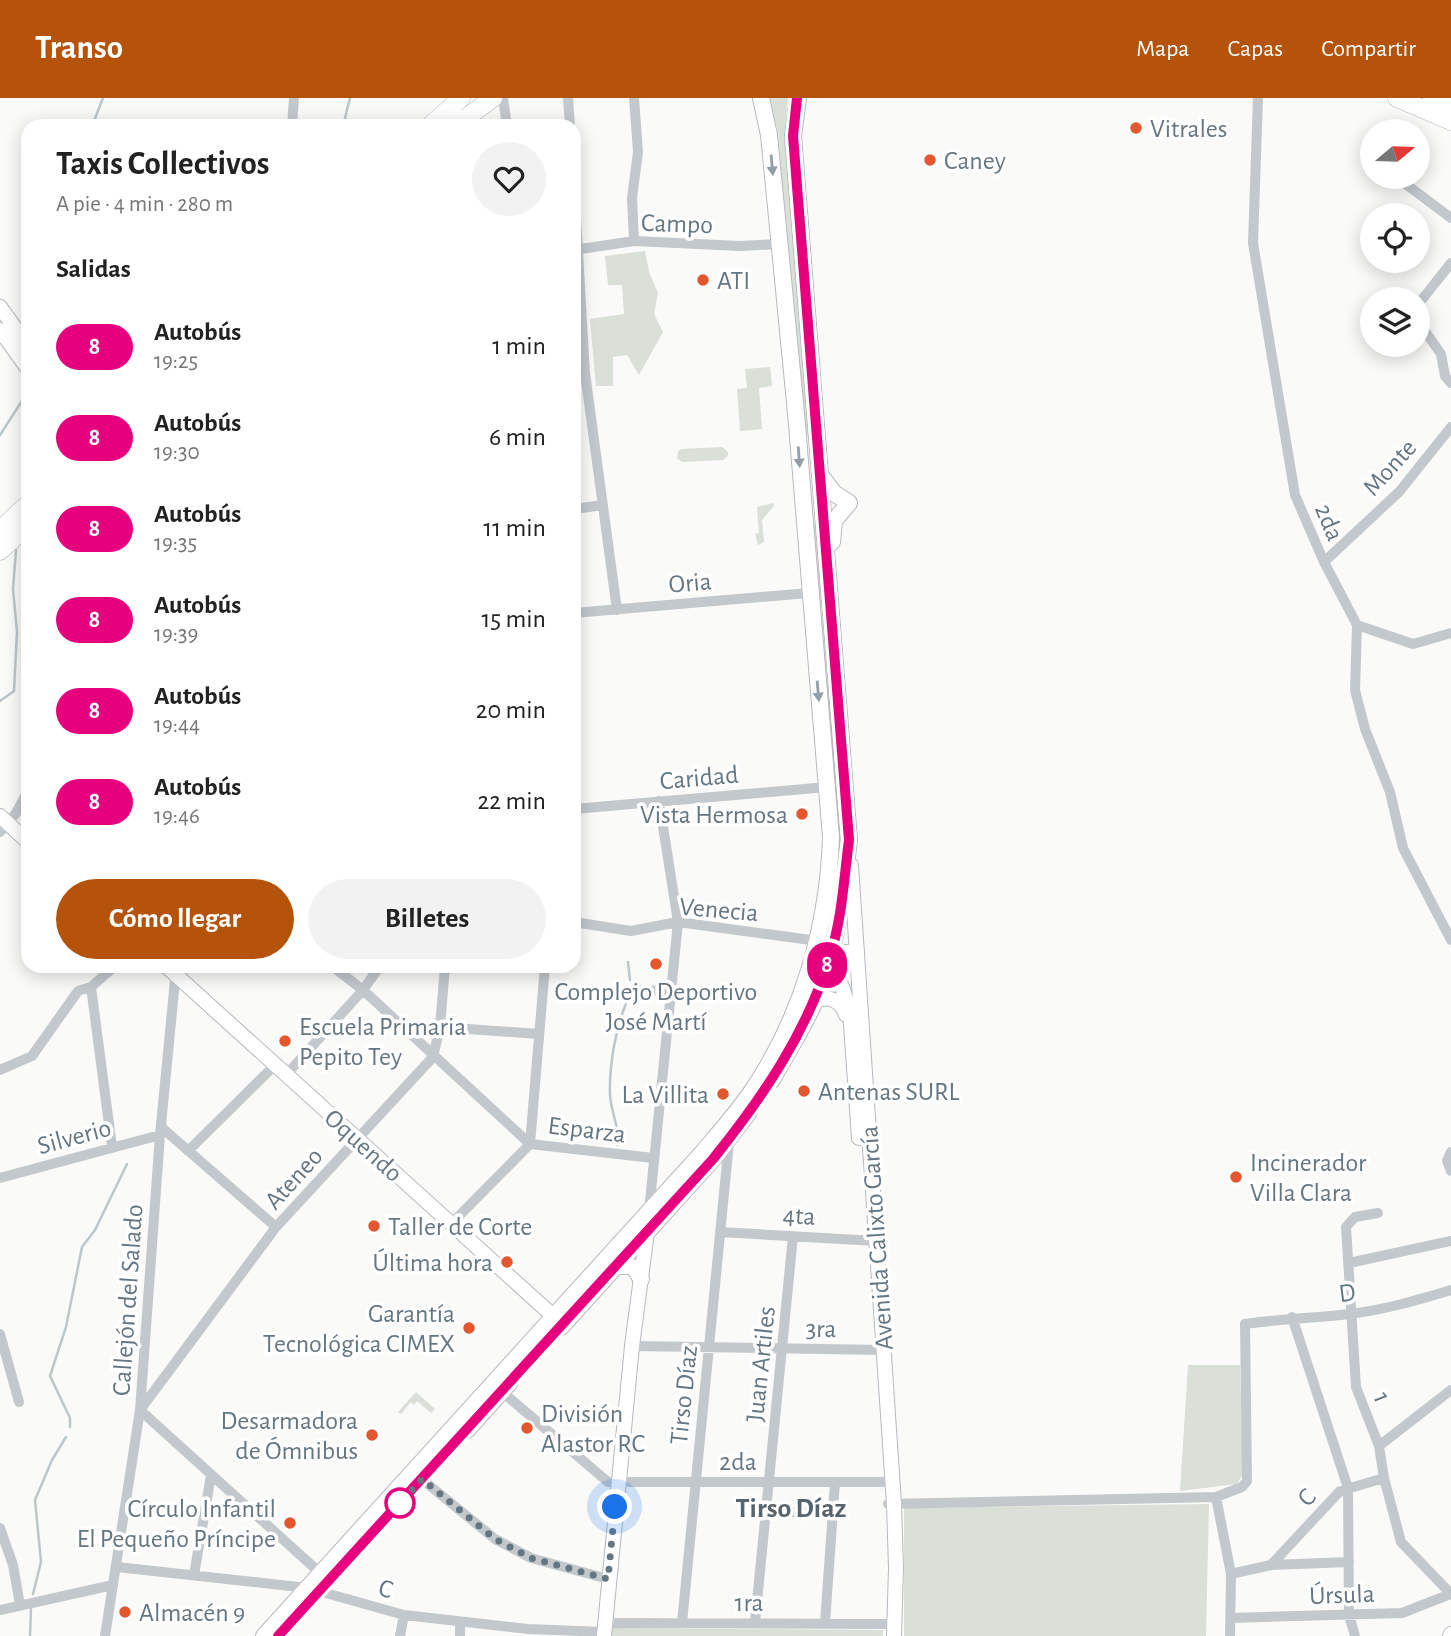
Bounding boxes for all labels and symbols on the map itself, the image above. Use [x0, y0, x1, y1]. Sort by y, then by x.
place label: Vitrales [1150, 116, 1227, 142]
north arrow [1360, 119, 1430, 189]
marker: Vitrales [1128, 120, 1144, 136]
place label: Caney [944, 148, 1006, 174]
marker: Caney [922, 152, 938, 168]
one-way arrow [767, 154, 778, 176]
street label: Campo [640, 210, 713, 238]
place label: ATI [717, 268, 750, 294]
marker: ATI [695, 272, 711, 288]
street label: Monte [1358, 435, 1421, 501]
one-way arrow [794, 446, 805, 468]
street label: 2da [1310, 500, 1348, 545]
street label: Oria [667, 568, 713, 598]
one-way arrow [813, 680, 824, 702]
street label: Caridad [659, 762, 740, 794]
place label: Vista Hermosa [640, 802, 788, 828]
marker: Vista Hermosa [794, 806, 810, 822]
street label: Venecia [678, 894, 760, 926]
line badge: 8 [804, 942, 850, 988]
marker: Complejo Deportivo José Martí [648, 956, 664, 972]
place label: Complejo Deportivo José Martí [555, 979, 757, 1035]
place label: Escuela Primaria Pepito Tey [299, 1014, 466, 1070]
marker: Escuela Primaria Pepito Tey [277, 1033, 293, 1049]
place label: Antenas SURL [818, 1079, 959, 1105]
place label: La Villita [621, 1082, 709, 1108]
marker: Antenas SURL [796, 1083, 812, 1099]
marker: La Villita [715, 1086, 731, 1102]
street label: Oquendo [319, 1104, 407, 1187]
street label: Esparza [546, 1112, 627, 1148]
street label: Silverio [35, 1115, 114, 1159]
street label: Avenida Calixto García [856, 1125, 898, 1351]
street label: Ateneo [260, 1143, 328, 1214]
place label: Incinerador Villa Clara [1250, 1150, 1367, 1206]
marker: Incinerador Villa Clara [1228, 1169, 1244, 1185]
street label: 4ta [782, 1202, 816, 1230]
street label: Callejón del Salado [108, 1203, 148, 1397]
place label: Taller de Corte [388, 1214, 532, 1240]
marker: Taller de Corte [366, 1218, 382, 1234]
place label: Última hora [372, 1248, 493, 1276]
marker: Última hora [499, 1254, 515, 1270]
street label: D [1337, 1279, 1357, 1307]
place label: Garantía Tecnológica CIMEX [263, 1301, 455, 1357]
street label: Juan Artiles [742, 1305, 780, 1423]
street label: 3ra [805, 1316, 837, 1342]
marker: Garantía Tecnológica CIMEX [461, 1320, 477, 1336]
street label: Tirso Díaz [666, 1344, 702, 1446]
street label: 1 [1368, 1389, 1396, 1406]
place label: División Alastor RC [541, 1401, 645, 1457]
place label: Desarmadora de Ómnibus [221, 1408, 358, 1464]
marker: División Alastor RC [519, 1420, 535, 1436]
marker: Desarmadora de Ómnibus [364, 1427, 380, 1443]
street label: 2da [719, 1449, 757, 1475]
street label: C [1293, 1484, 1321, 1511]
unlabelled marker [385, 1488, 415, 1518]
your location [597, 1489, 632, 1524]
district label: Tirso Díaz [736, 1495, 847, 1523]
place label: Círculo Infantil El Pequeño Príncipe [77, 1496, 276, 1552]
marker: Círculo Infantil El Pequeño Príncipe [282, 1515, 298, 1531]
street label: C [376, 1575, 396, 1603]
street label: Úrsula [1309, 1579, 1375, 1609]
street label: 1ra [734, 1590, 764, 1616]
place label: Almacén 9 [139, 1600, 245, 1626]
marker: Almacén 9 [117, 1604, 133, 1620]

